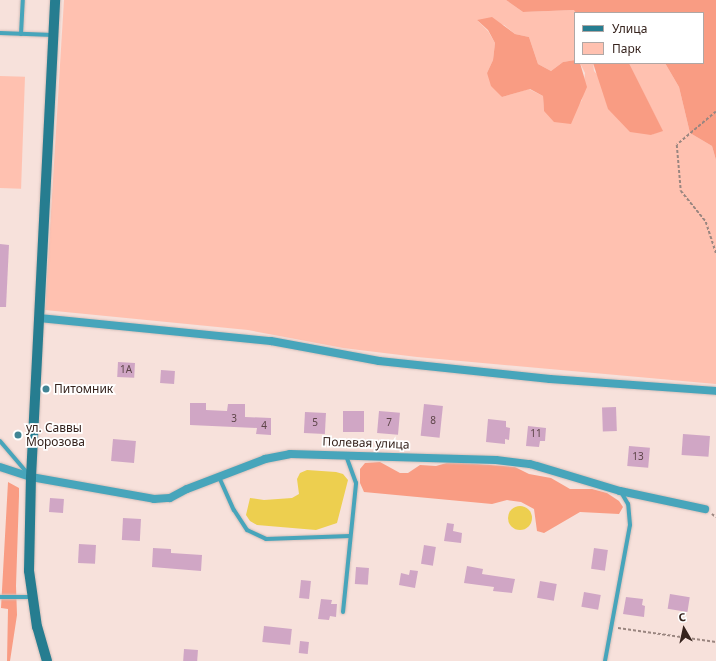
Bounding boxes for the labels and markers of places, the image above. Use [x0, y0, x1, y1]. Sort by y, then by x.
place label: Питомник [54, 382, 113, 396]
marker: Питомник [41, 384, 51, 394]
place label: ул. Саввы Морозова [26, 421, 85, 449]
marker: ул. Саввы Морозова [13, 430, 23, 440]

